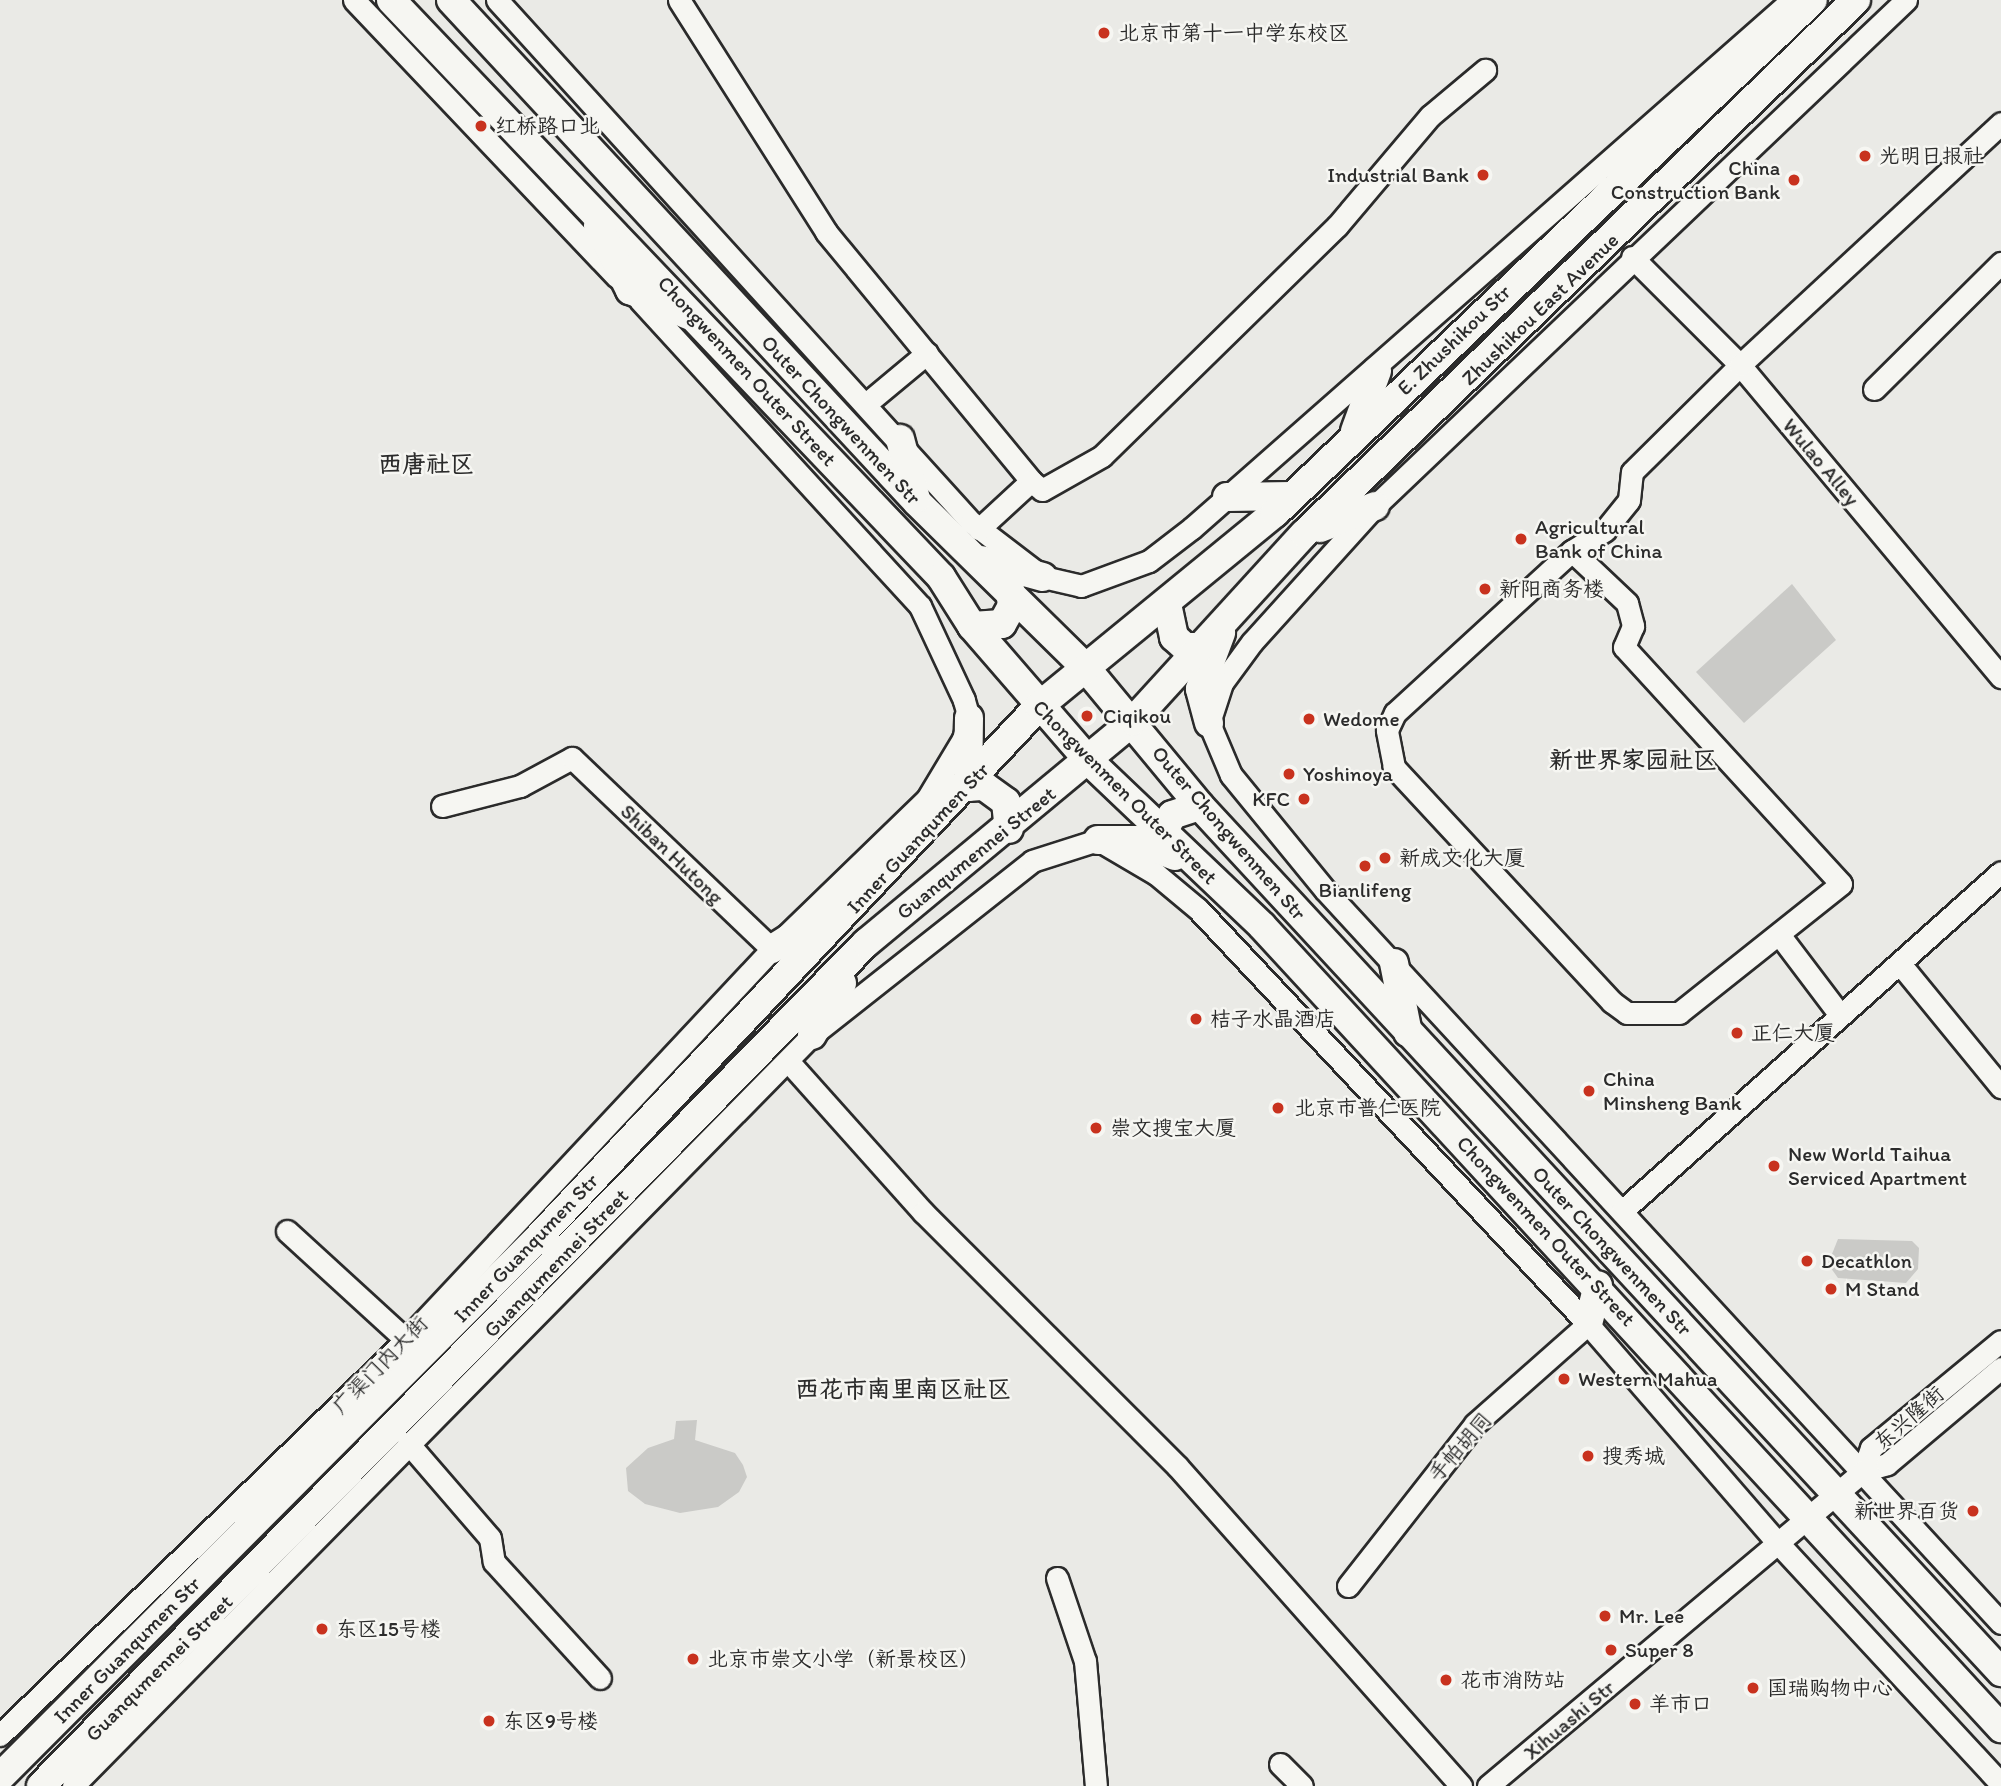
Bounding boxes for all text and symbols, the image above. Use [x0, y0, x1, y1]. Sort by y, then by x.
place label: 北京市第十一中学东校区 [1118, 20, 1349, 46]
marker: 北京市第十一中学东校区 [1096, 25, 1112, 41]
place label: 红桥路口北 [495, 113, 600, 139]
marker: 红桥路口北 [473, 118, 489, 134]
place label: 光明日报社 [1879, 143, 1984, 169]
marker: 光明日报社 [1857, 148, 1873, 164]
place label: China Construction Bank [1610, 155, 1780, 205]
place label: Industrial Bank [1327, 162, 1469, 188]
marker: Industrial Bank [1475, 167, 1491, 183]
marker: China Construction Bank [1786, 172, 1802, 188]
street label: Zhushikou East Avenue [1456, 227, 1624, 391]
street label: Chongwenmen Outer Street [652, 271, 842, 471]
street label: E. Zhushikou Str [1392, 280, 1516, 400]
street label: Outer Chongwenmen Str [756, 330, 926, 510]
street label: Wulao Alley [1777, 413, 1865, 511]
district label: 西唐社区 [378, 450, 474, 478]
place label: Agricultural Bank of China [1535, 514, 1662, 564]
marker: Agricultural Bank of China [1513, 531, 1529, 547]
place label: 新阳商务楼 [1499, 576, 1604, 602]
marker: 新阳商务楼 [1477, 581, 1493, 597]
street label: Chongwenmen Outer Street [1028, 695, 1222, 889]
place label: Ciqikou [1103, 703, 1171, 729]
marker: Ciqikou [1077, 706, 1097, 726]
place label: Wedome [1323, 706, 1400, 732]
marker: Wedome [1301, 711, 1317, 727]
street label: Outer Chongwenmen Str [1147, 741, 1311, 925]
district label: 新世界家园社区 [1549, 746, 1717, 774]
street label: Inner Guanqumen Str [842, 758, 994, 918]
place label: Yoshinoya [1303, 761, 1393, 787]
marker: Yoshinoya [1281, 766, 1297, 782]
street label: Guanqumennei Street [892, 781, 1060, 925]
place label: KFC [1252, 786, 1290, 812]
marker: KFC [1296, 791, 1312, 807]
street label: Shiban Hutong [615, 799, 729, 909]
place label: 新成文化大厦 [1399, 845, 1525, 871]
marker: 新成文化大厦 [1377, 850, 1393, 866]
marker: Bianlifeng [1357, 858, 1373, 874]
place label: Bianlifeng [1319, 877, 1411, 903]
place label: 桔子水晶酒店 [1210, 1006, 1336, 1032]
marker: 桔子水晶酒店 [1188, 1011, 1204, 1027]
place label: 正仁大厦 [1751, 1020, 1835, 1046]
marker: 正仁大厦 [1729, 1025, 1745, 1041]
place label: China Minsheng Bank [1603, 1066, 1742, 1116]
marker: China Minsheng Bank [1581, 1083, 1597, 1099]
place label: 北京市普仁医院 [1294, 1095, 1441, 1121]
marker: 北京市普仁医院 [1268, 1098, 1288, 1118]
place label: 崇文搜宝大厦 [1110, 1115, 1236, 1141]
marker: 崇文搜宝大厦 [1088, 1120, 1104, 1136]
street label: Chongwenmen Outer Street [1451, 1131, 1641, 1331]
place label: New World Taihua Serviced Apartment [1788, 1141, 1968, 1191]
marker: New World Taihua Serviced Apartment [1766, 1158, 1782, 1174]
street label: Outer Chongwenmen Str [1527, 1161, 1697, 1341]
street label: Inner Guanqumen Str [449, 1169, 603, 1327]
street label: Guanqumennei Street [479, 1183, 633, 1343]
place label: Decathlon [1821, 1248, 1912, 1274]
marker: Decathlon [1799, 1253, 1815, 1269]
place label: M Stand [1845, 1276, 1919, 1302]
marker: M Stand [1823, 1281, 1839, 1297]
street label: 广渠门内大街 [327, 1311, 433, 1419]
place label: Western Mahua [1578, 1366, 1718, 1392]
marker: Western Mahua [1556, 1371, 1572, 1387]
district label: 西花市南里南区社区 [795, 1375, 1011, 1403]
street label: 东兴隆街 [1869, 1381, 1949, 1455]
street label: 手帕胡同 [1423, 1407, 1497, 1487]
place label: 搜秀城 [1602, 1443, 1665, 1469]
marker: 搜秀城 [1580, 1448, 1596, 1464]
place label: 新世界百货 [1854, 1498, 1959, 1524]
marker: 新世界百货 [1965, 1503, 1981, 1519]
street label: Inner Guanqumen Str [49, 1572, 205, 1728]
street label: Guanqumennei Street [80, 1589, 238, 1747]
place label: Mr. Lee [1619, 1603, 1684, 1629]
marker: Mr. Lee [1597, 1608, 1613, 1624]
place label: 东区15号楼 [336, 1616, 441, 1642]
marker: 东区15号楼 [314, 1621, 330, 1637]
place label: Super 8 [1625, 1637, 1694, 1663]
marker: Super 8 [1603, 1642, 1619, 1658]
place label: 北京市崇文小学（新景校区） [707, 1646, 980, 1672]
marker: 北京市崇文小学（新景校区） [685, 1651, 701, 1667]
place label: 花市消防站 [1460, 1667, 1565, 1693]
marker: 花市消防站 [1438, 1672, 1454, 1688]
street label: Xihuashi Str [1519, 1675, 1619, 1765]
place label: 国瑞购物中心 [1767, 1675, 1893, 1701]
marker: 国瑞购物中心 [1745, 1680, 1761, 1696]
place label: 羊市口 [1649, 1691, 1712, 1717]
marker: 羊市口 [1627, 1696, 1643, 1712]
place label: 东区9号楼 [503, 1708, 598, 1734]
marker: 东区9号楼 [481, 1713, 497, 1729]

